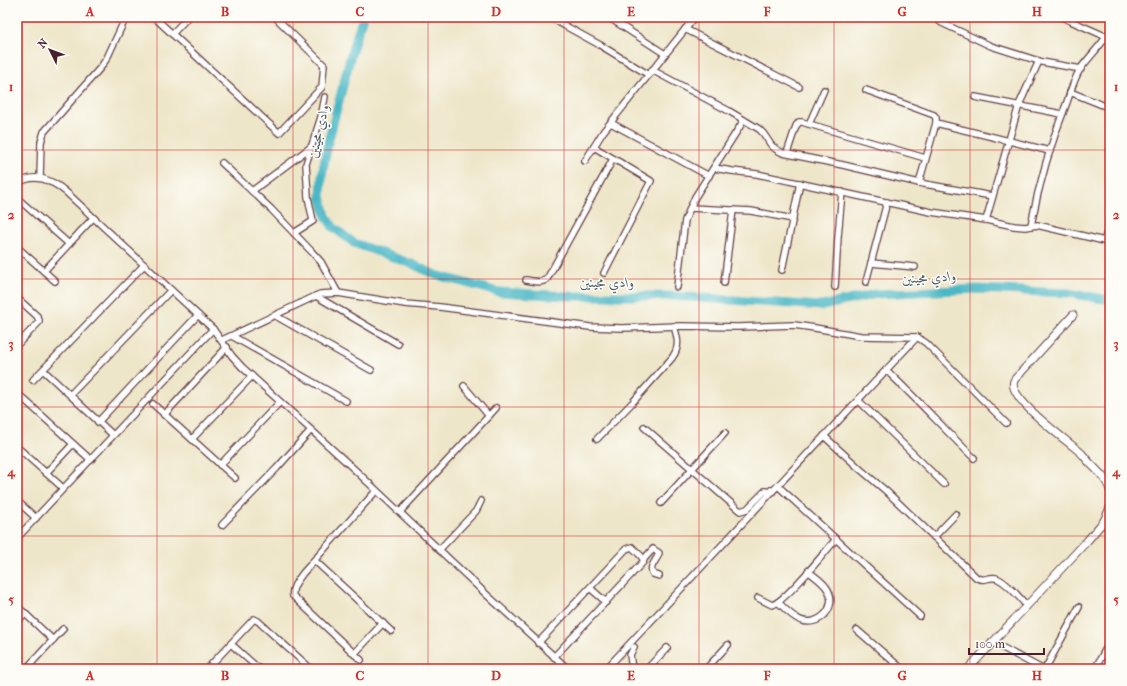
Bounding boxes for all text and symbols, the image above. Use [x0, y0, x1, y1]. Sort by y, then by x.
text: A [85, 4, 95, 19]
text: B [221, 4, 230, 19]
text: C [356, 4, 365, 19]
text: D [491, 4, 501, 19]
text: E [627, 4, 635, 19]
text: F [763, 4, 771, 19]
text: G [897, 4, 907, 19]
text: H [1032, 4, 1043, 19]
north arrow [30, 30, 70, 70]
text: N [35, 36, 51, 51]
text: 1 [9, 79, 14, 94]
text: 1 [1114, 79, 1119, 94]
water label: وادي مجينين [304, 103, 336, 160]
text: 2 [8, 207, 15, 222]
text: 2 [1113, 207, 1120, 222]
water label: وادي مجينين [901, 268, 957, 290]
water label: وادي مجينين [580, 274, 634, 294]
text: 3 [8, 336, 14, 352]
text: 3 [1113, 336, 1119, 352]
text: 4 [6, 464, 16, 480]
text: 4 [1111, 464, 1121, 480]
text: 5 [8, 592, 14, 607]
text: 5 [1113, 592, 1119, 607]
scale bar [969, 630, 1044, 656]
text: 100 m [975, 637, 1005, 651]
text: A [85, 668, 95, 683]
text: B [221, 668, 230, 683]
text: C [356, 668, 365, 683]
text: D [491, 668, 501, 683]
text: E [627, 668, 635, 683]
text: F [763, 668, 771, 683]
text: G [897, 668, 907, 683]
text: H [1032, 668, 1043, 683]

